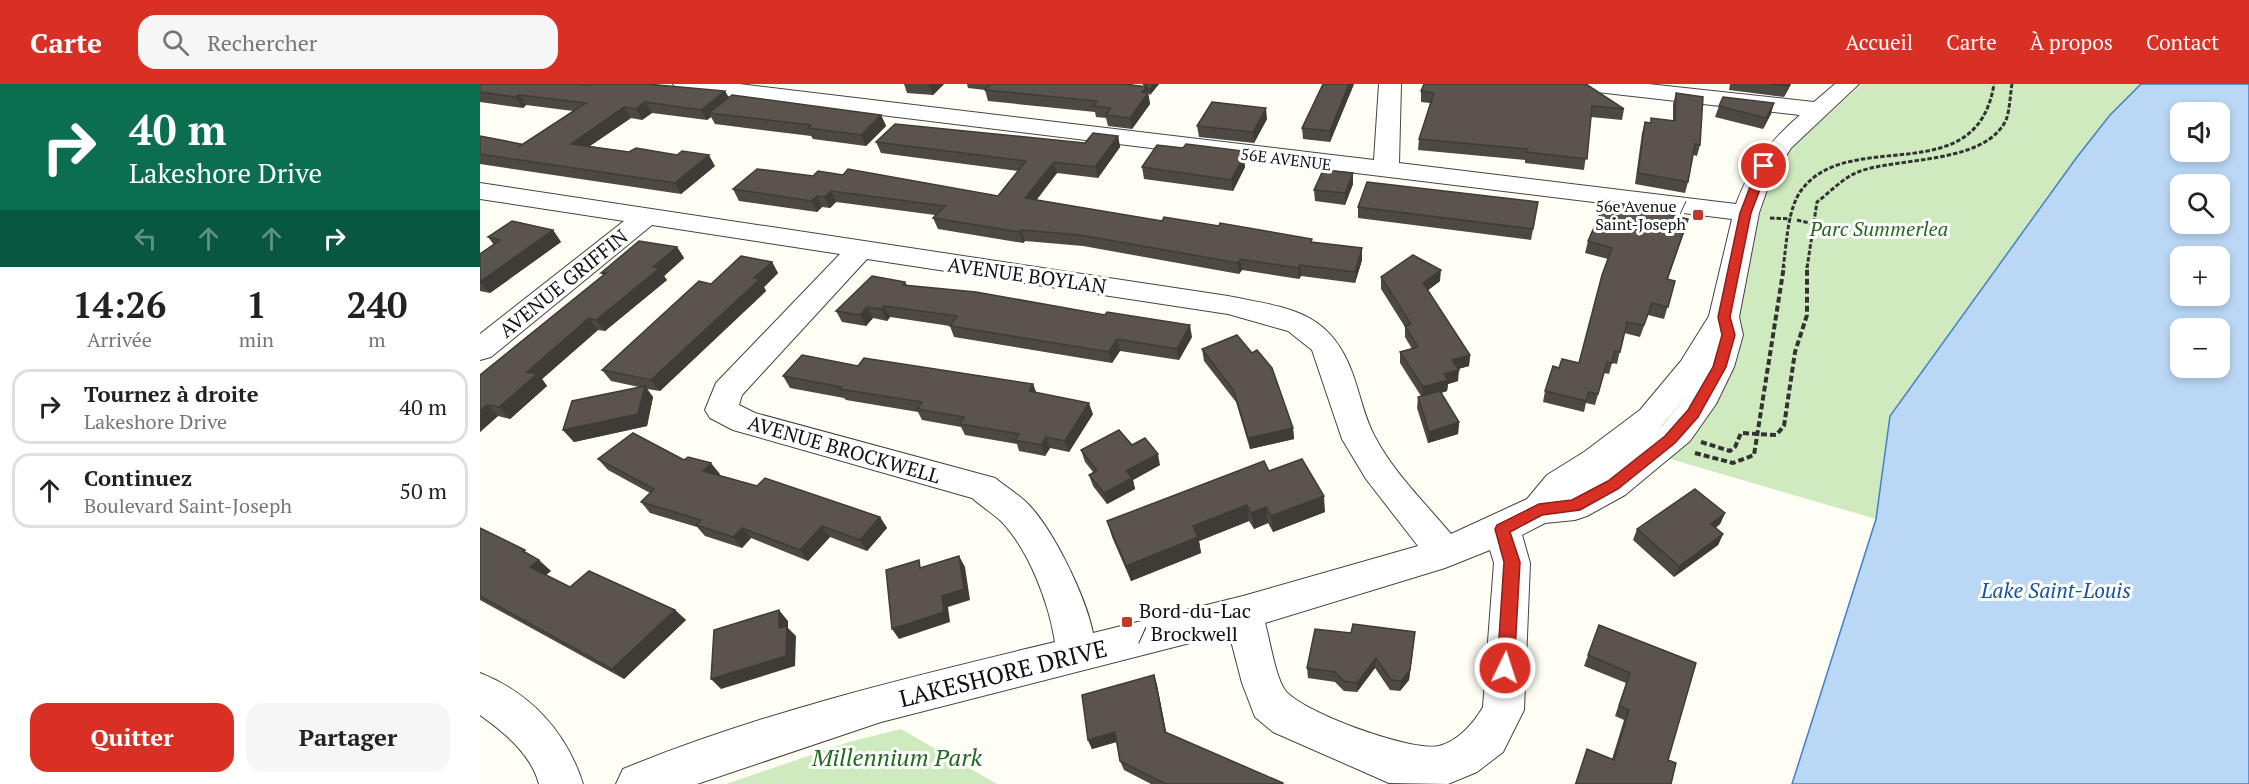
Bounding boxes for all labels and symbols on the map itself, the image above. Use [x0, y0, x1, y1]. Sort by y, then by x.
pin [1738, 140, 1789, 191]
street label: 56E AVENUE [1239, 143, 1333, 175]
place label: 56e Avenue / Saint-Joseph [1595, 195, 1687, 235]
marker: 56e Avenue / Saint-Joseph [1691, 208, 1705, 222]
park label: Parc Summerlea [1809, 215, 1948, 242]
street label: AVENUE GRIFFIN [493, 222, 633, 343]
street label: AVENUE BOYLAN [946, 251, 1108, 300]
street label: AVENUE BROCKWELL [745, 409, 943, 489]
water label: Lake Saint-Louis [1980, 576, 2131, 604]
place label: Bord-du-Lac / Brockwell [1138, 597, 1251, 647]
marker: Bord-du-Lac / Brockwell [1120, 615, 1134, 629]
street label: LAKESHORE DRIVE [896, 632, 1110, 714]
position arrow [1473, 636, 1537, 700]
park label: Millennium Park [811, 741, 982, 773]

